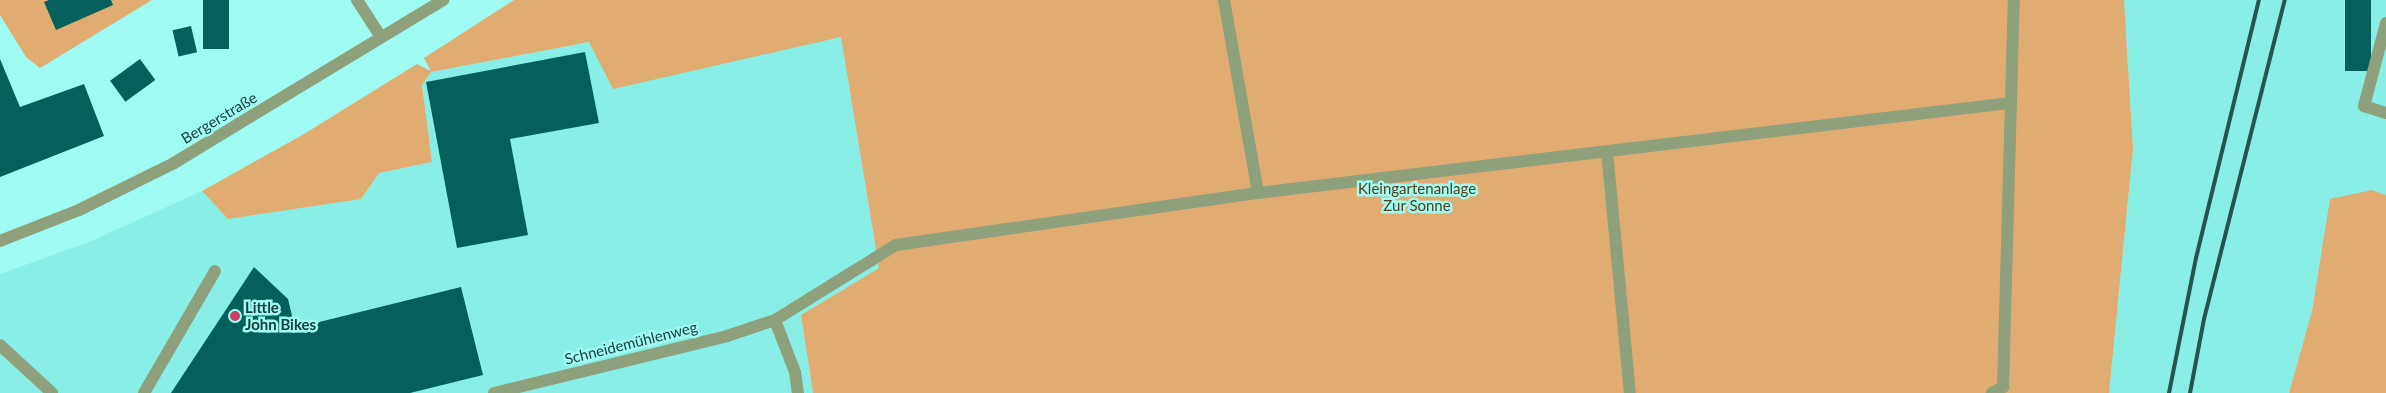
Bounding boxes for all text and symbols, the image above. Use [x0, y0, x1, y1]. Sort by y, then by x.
street label: Bergerstraße [178, 88, 260, 148]
park label: Kleingartenanlage Zur Sonne [1358, 179, 1476, 214]
place label: Little John Bikes [245, 298, 316, 333]
marker: Little John Bikes [229, 310, 241, 322]
street label: Schneidemühlenweg [563, 318, 699, 368]

